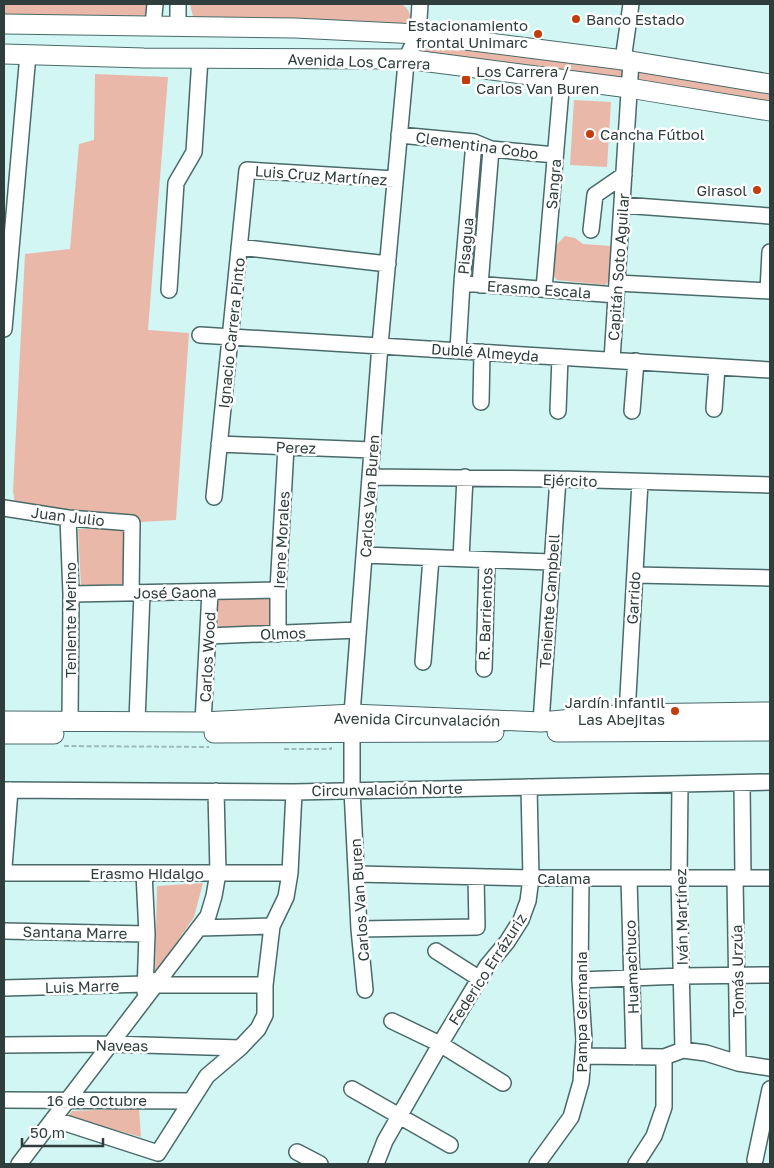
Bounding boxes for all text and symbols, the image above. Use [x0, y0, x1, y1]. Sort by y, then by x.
place label: Banco Estado [586, 10, 684, 28]
marker: Banco Estado [570, 13, 582, 25]
place label: Estacionamiento frontal Unimarc [407, 16, 528, 51]
marker: Estacionamiento frontal Unimarc [532, 28, 544, 40]
street label: Avenida Los Carrera [287, 50, 431, 72]
place label: Los Carrera / Carlos Van Buren [476, 62, 599, 97]
marker: Los Carrera / Carlos Van Buren [460, 74, 472, 86]
place label: Cancha Fútbol [600, 125, 705, 143]
street label: Clementina Cobo [415, 127, 539, 163]
marker: Cancha Fútbol [584, 128, 596, 140]
street label: Sangra [542, 158, 564, 210]
street label: Luis Cruz Martínez [254, 161, 388, 189]
place label: Girasol [696, 181, 747, 199]
marker: Girasol [751, 184, 763, 196]
street label: Capitán Soto Aguilar [604, 192, 632, 341]
street label: Pisagua [454, 217, 476, 275]
street label: Ignacio Carrera Pinto [214, 257, 248, 409]
street label: Erasmo Escala [486, 276, 592, 302]
street label: Dublé Almeyda [431, 339, 539, 365]
street label: Carlos Van Buren [356, 434, 382, 558]
street label: Perez [275, 437, 317, 457]
street label: Ejército [542, 470, 598, 490]
street label: Irene Morales [269, 490, 293, 589]
street label: Juan Julio [30, 503, 106, 529]
street label: Teniente Campbell [535, 533, 563, 669]
street label: Teniente Merino [61, 562, 79, 678]
street label: R. Barrientos [474, 567, 496, 661]
street label: Garrido [623, 571, 643, 625]
street label: José Gaona [133, 582, 217, 602]
street label: Carlos Wood [196, 611, 218, 703]
street label: Olmos [260, 623, 306, 643]
place label: Jardín Infantil Las Abejitas [565, 693, 665, 728]
marker: Jardín Infantil Las Abejitas [669, 705, 681, 717]
street label: Avenida Circunvalación [333, 709, 501, 729]
street label: Circunvalación Norte [311, 779, 463, 799]
street label: Carlos Van Buren [346, 838, 372, 962]
street label: Erasmo Hidalgo [90, 864, 204, 882]
street label: Iván Martínez [671, 868, 691, 966]
street label: Calama [537, 869, 591, 887]
street label: Federico Errázuriz [444, 909, 530, 1028]
street label: Huamachuco [620, 920, 642, 1014]
street label: Santana Marre [22, 922, 128, 942]
street label: Tomás Urzúa [727, 925, 747, 1017]
street label: Pampa Germania [572, 951, 590, 1073]
street label: Luis Marre [44, 976, 120, 996]
street label: Naveas [95, 1036, 149, 1054]
street label: 16 de Octubre [47, 1091, 147, 1109]
scale bar [22, 1116, 104, 1148]
text: 50 m [30, 1123, 65, 1141]

